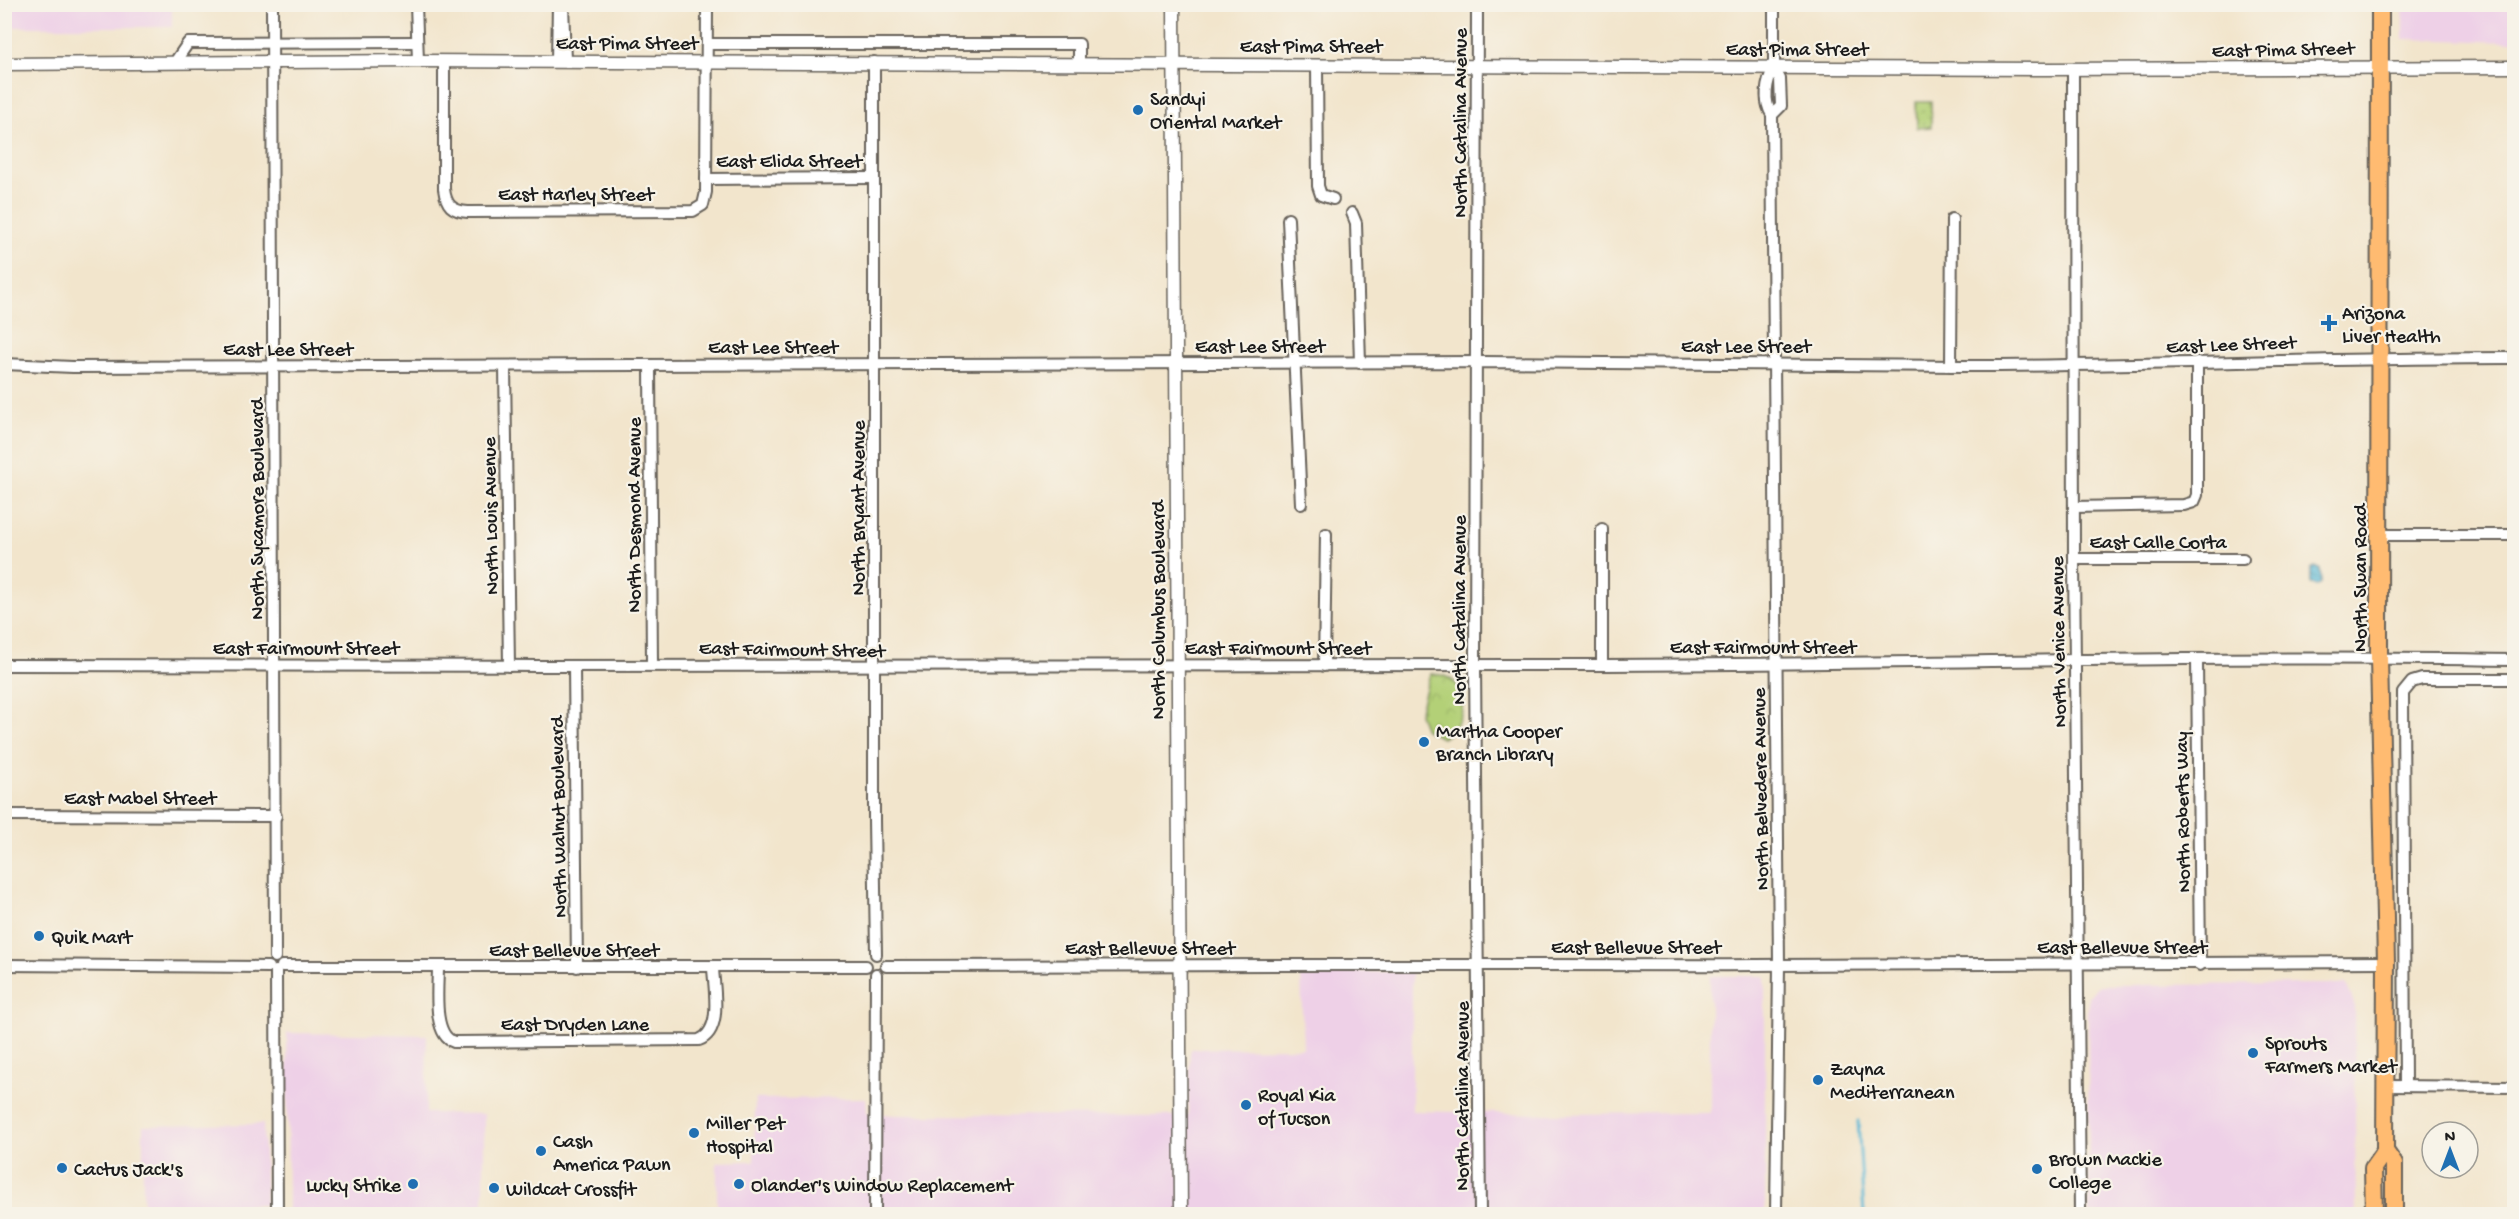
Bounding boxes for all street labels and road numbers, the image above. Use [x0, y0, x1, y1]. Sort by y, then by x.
street label: North Catalina Avenue [1451, 28, 1474, 218]
street label: East Pima Street [556, 34, 700, 57]
street label: East Pima Street [1240, 37, 1384, 60]
street label: East Pima Street [2212, 39, 2356, 64]
street label: East Pima Street [1726, 40, 1870, 63]
street label: East Elida Street [716, 152, 864, 175]
street label: East Harley Street [498, 185, 656, 208]
street label: East Lee Street [2166, 333, 2298, 360]
street label: East Lee Street [1195, 337, 1327, 360]
street label: East Lee Street [1681, 337, 1813, 360]
street label: East Lee Street [708, 338, 840, 361]
street label: East Lee Street [223, 340, 355, 363]
street label: North Sycamore Boulevard [248, 396, 271, 620]
street label: North Desmond Avenue [625, 417, 648, 613]
street label: North Bryant Avenue [849, 420, 872, 595]
street label: North Louis Avenue [480, 436, 505, 595]
street label: North Columbus Boulevard [1149, 498, 1172, 719]
street label: North Swan Road [2351, 502, 2374, 652]
street label: North Catalina Avenue [1450, 515, 1473, 705]
street label: East Calle Corta [2089, 533, 2227, 556]
street label: North Venice Avenue [2047, 555, 2073, 728]
street label: East Fairmount Street [699, 638, 887, 665]
street label: East Fairmount Street [1670, 638, 1858, 661]
street label: East Fairmount Street [213, 639, 401, 662]
street label: East Fairmount Street [1185, 639, 1373, 662]
street label: North Belvedere Avenue [1749, 687, 1776, 890]
street label: North Walnut Boulevard [547, 714, 574, 918]
street label: North Roberts Way [2172, 731, 2197, 893]
street label: East Mabel Street [64, 789, 218, 812]
street label: East Bellevue Street [1551, 938, 1723, 961]
street label: East Bellevue Street [2037, 938, 2209, 961]
street label: East Bellevue Street [1065, 939, 1237, 962]
street label: East Bellevue Street [489, 941, 661, 964]
street label: North Catalina Avenue [1453, 1001, 1476, 1191]
street label: East Dryden Lane [501, 1015, 650, 1038]

